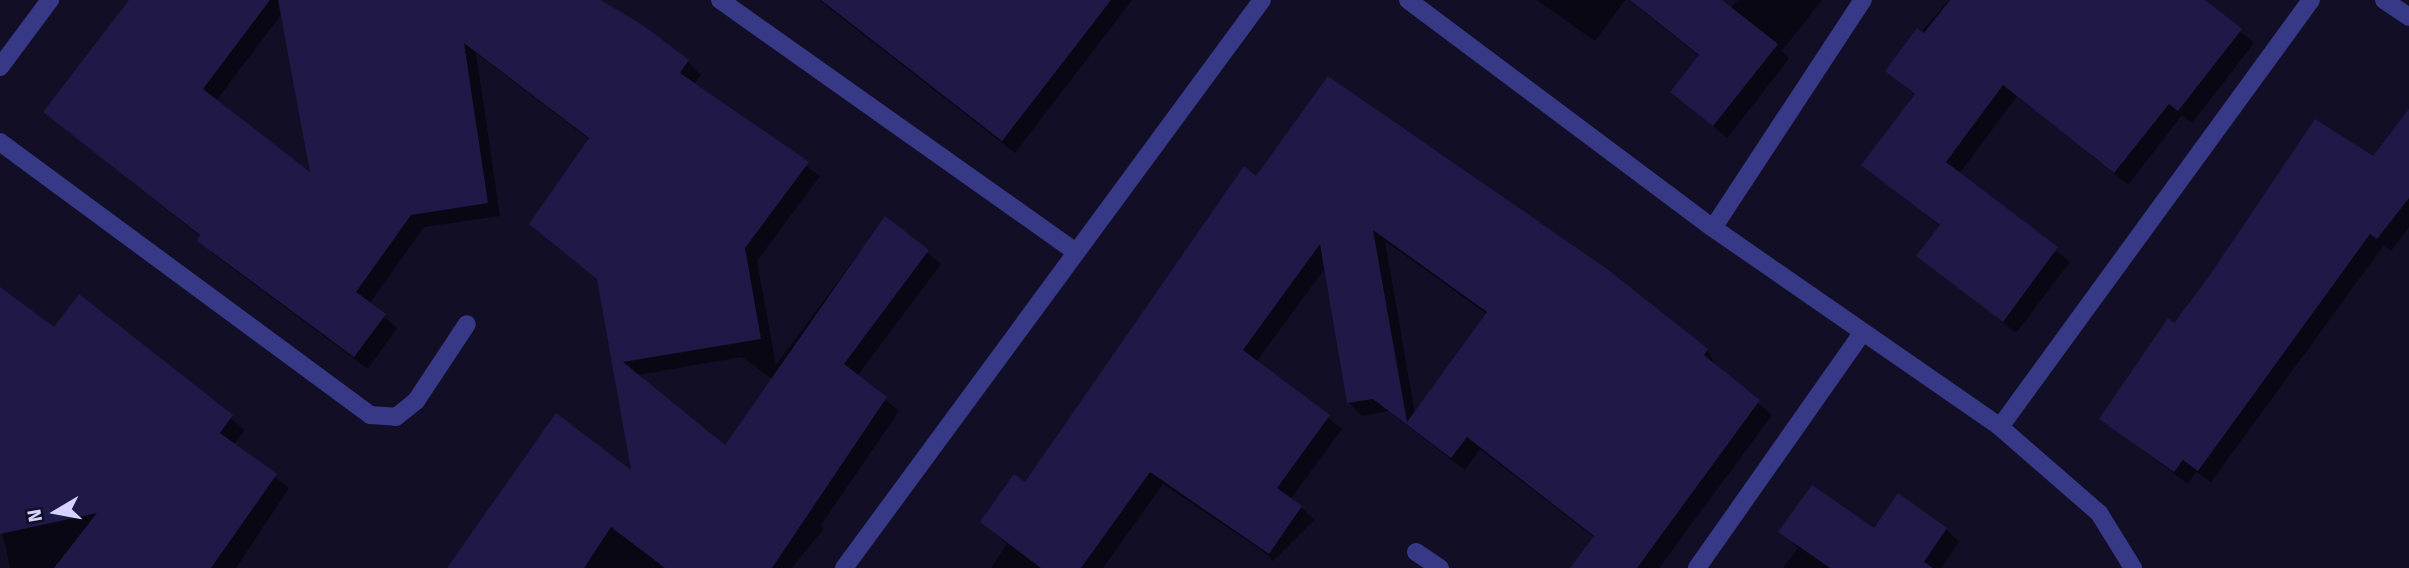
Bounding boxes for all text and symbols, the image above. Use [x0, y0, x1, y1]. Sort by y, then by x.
north arrow [21, 477, 91, 547]
text: N [22, 508, 47, 524]

